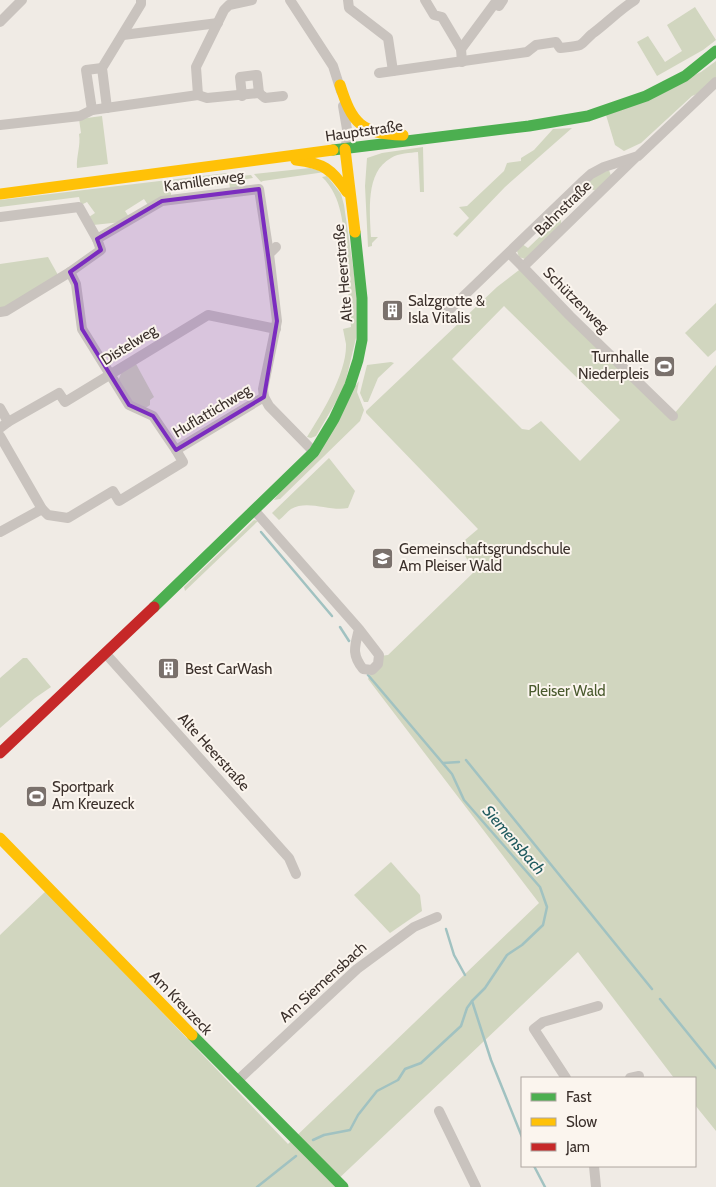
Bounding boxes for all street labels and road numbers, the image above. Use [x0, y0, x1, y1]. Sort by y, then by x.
street label: Hauptstraße [324, 117, 404, 145]
street label: Kamillenweg [163, 166, 246, 196]
street label: Bahnstraße [531, 176, 595, 239]
street label: Alte Heerstraße [330, 223, 356, 323]
street label: Schützenweg [539, 263, 613, 337]
street label: Distelweg [98, 321, 161, 369]
street label: Huflattichweg [170, 380, 255, 441]
street label: Alte Heerstraße [174, 709, 254, 795]
street label: Am Siemensbach [276, 938, 370, 1026]
street label: Am Kreuzeck [146, 967, 216, 1039]

